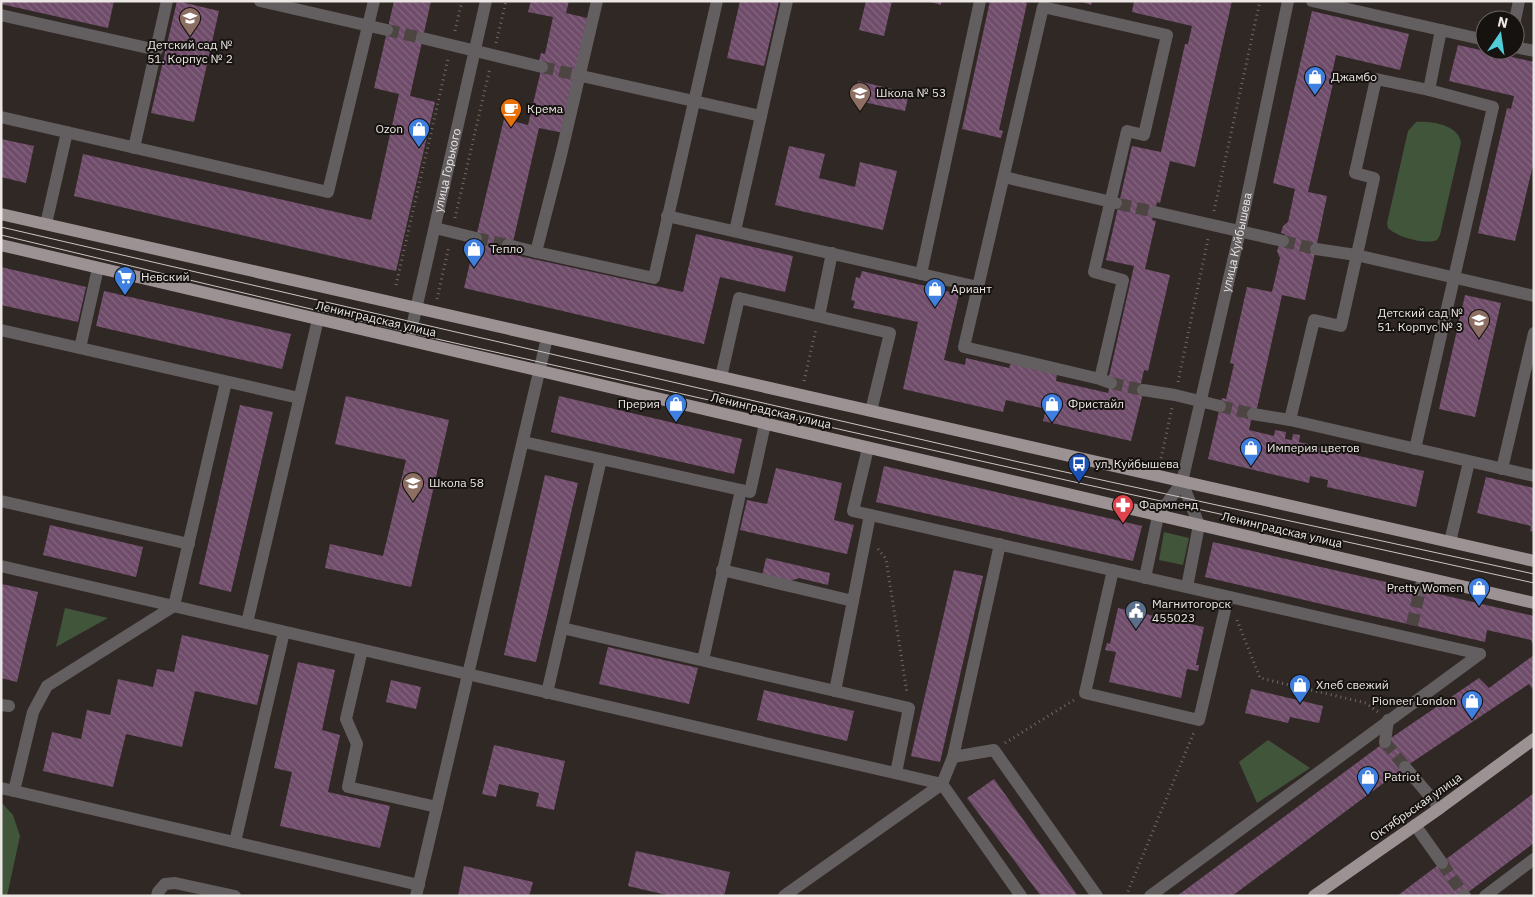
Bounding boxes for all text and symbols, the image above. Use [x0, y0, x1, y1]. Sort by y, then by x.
school or university icon: Детский сад № 51. Корпус № 2 [178, 6, 202, 37]
north arrow [1475, 10, 1525, 60]
text: N [1496, 12, 1510, 32]
place label: Детский сад № 51. Корпус № 2 [147, 37, 233, 66]
shop icon: Джамбо [1303, 65, 1327, 96]
place label: Джамбо [1331, 69, 1377, 84]
school or university icon: Школа № 53 [848, 81, 872, 112]
place label: Школа № 53 [876, 85, 946, 100]
cafe icon: Крема [499, 97, 523, 128]
place label: Крема [527, 101, 564, 116]
shop icon: Ozon [407, 117, 431, 148]
place label: Ozon [376, 121, 403, 136]
street label: улица Горького [430, 126, 464, 214]
street label: улица Куйбышева [1218, 190, 1255, 293]
shop icon: Тепло [462, 237, 486, 268]
place label: Тепло [490, 241, 523, 256]
supermarket icon: Невский [113, 265, 137, 296]
place label: Невский [141, 269, 190, 284]
shop icon: Ариант [923, 277, 947, 308]
place label: Ариант [951, 281, 992, 296]
street label: Ленинградская улица [314, 297, 438, 340]
place label: Детский сад № 51. Корпус № 3 [1377, 305, 1463, 334]
school or university icon: Детский сад № 51. Корпус № 3 [1467, 308, 1491, 339]
street label: Ленинградская улица [709, 389, 833, 432]
shop icon: Прерия [664, 392, 688, 423]
shop icon: Фристайл [1040, 392, 1064, 423]
place label: Прерия [618, 396, 660, 411]
place label: Фристайл [1068, 396, 1124, 411]
shop icon: Империя цветов [1239, 436, 1263, 467]
place label: Империя цветов [1267, 440, 1360, 455]
bus stop icon: ул. Куйбышева [1067, 452, 1091, 483]
place label: ул. Куйбышева [1095, 456, 1180, 471]
school or university icon: Школа 58 [401, 471, 425, 502]
place label: Школа 58 [429, 475, 484, 490]
pharmacy icon: Фармленд [1111, 493, 1135, 524]
place label: Фармленд [1139, 497, 1198, 512]
street label: Ленинградская улица [1220, 508, 1344, 551]
shop icon: Pretty Women [1467, 576, 1491, 607]
place label: Pretty Women [1387, 580, 1463, 595]
place label: Магнитогорск 455023 [1152, 596, 1231, 625]
public building icon: Магнитогорск 455023 [1124, 599, 1148, 630]
shop icon: Хлеб свежий [1288, 673, 1312, 704]
place label: Хлеб свежий [1316, 677, 1389, 692]
shop icon: Pioneer London [1460, 689, 1484, 720]
place label: Pioneer London [1372, 693, 1456, 708]
shop icon: Patriot [1356, 765, 1380, 796]
street label: Октябрьская улица [1367, 769, 1465, 844]
place label: Patriot [1384, 769, 1420, 784]

